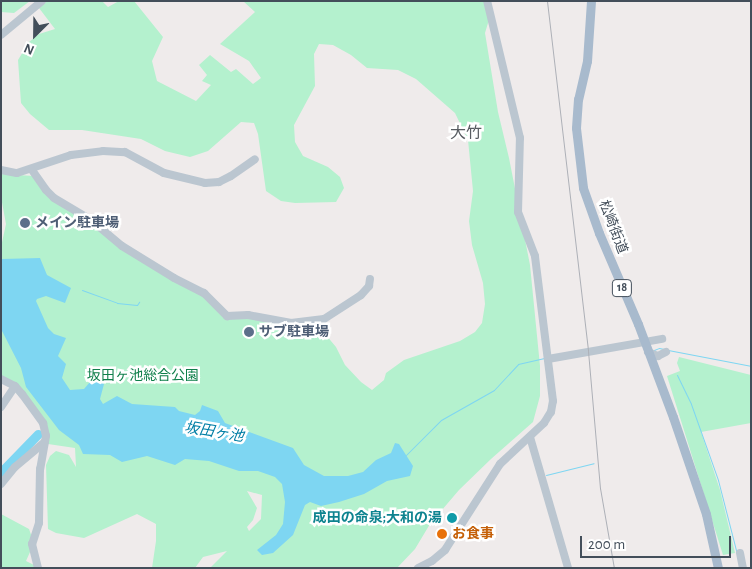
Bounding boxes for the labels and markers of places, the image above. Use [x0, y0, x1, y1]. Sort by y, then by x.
place label: メイン駐車場 [35, 215, 119, 231]
marker: メイン駐車場 [19, 217, 31, 229]
place label: サブ駐車場 [259, 324, 329, 340]
marker: サブ駐車場 [243, 326, 255, 338]
place label: 成田の命泉;大和の湯 [313, 510, 442, 526]
marker: 成田の命泉;大和の湯 [446, 512, 458, 524]
place label: お食事 [452, 526, 494, 542]
marker: お食事 [436, 528, 448, 540]

